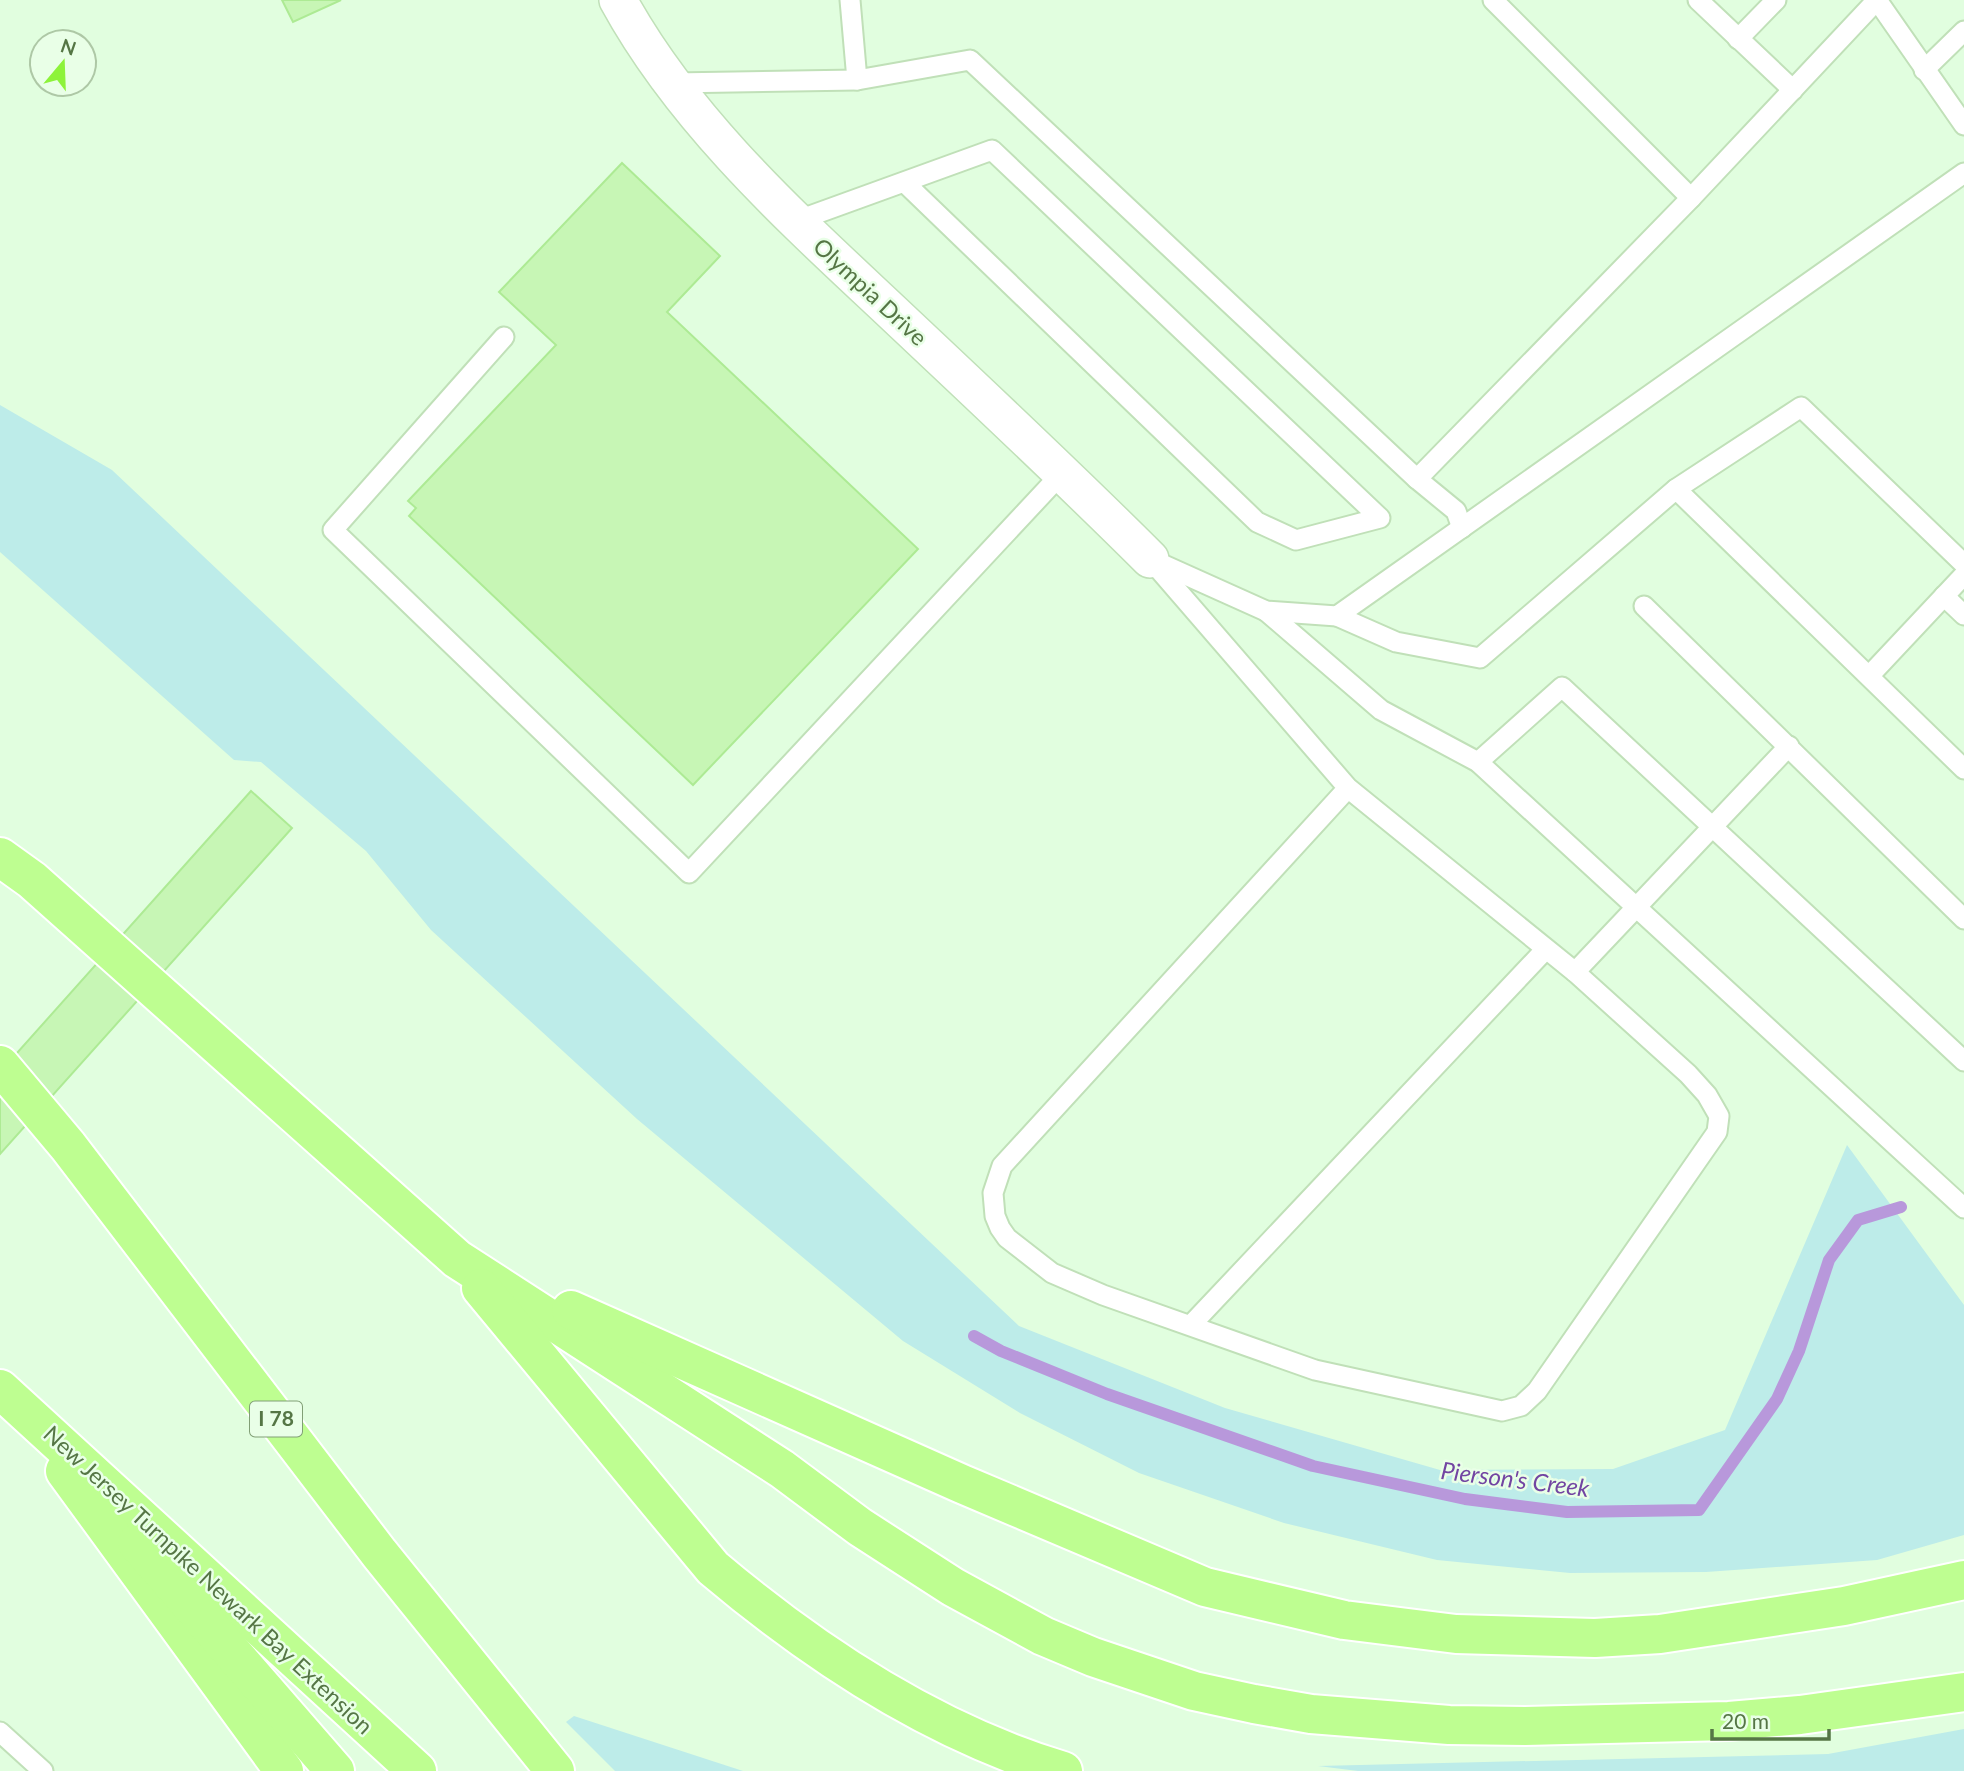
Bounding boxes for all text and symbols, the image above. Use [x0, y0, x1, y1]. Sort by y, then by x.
north arrow [28, 28, 98, 98]
text: N [58, 33, 79, 60]
street label: Olympia Drive [808, 232, 933, 351]
road number: I 78 [250, 1402, 302, 1436]
street label: New Jersey Turnpike Newark Bay Extension [38, 1419, 379, 1739]
water label: Pierson's Creek [1439, 1455, 1592, 1502]
scale bar [1712, 1698, 1829, 1742]
text: 20 m [1722, 1708, 1769, 1733]

